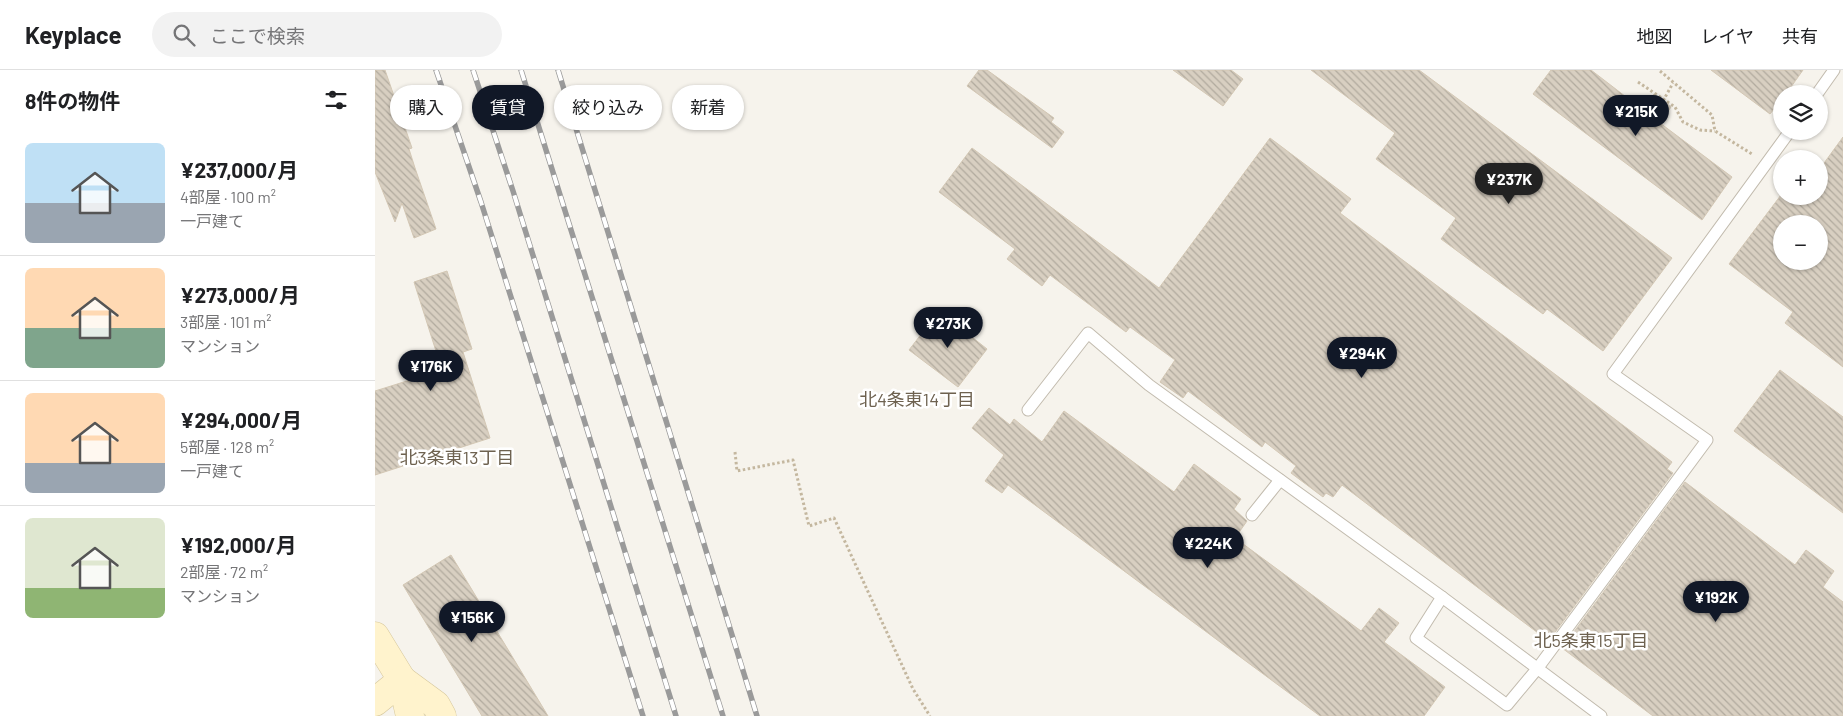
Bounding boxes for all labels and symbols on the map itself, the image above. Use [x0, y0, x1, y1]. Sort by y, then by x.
pin: ¥215K [1601, 94, 1671, 137]
pin: ¥237K [1474, 162, 1544, 205]
pin: ¥273K [913, 306, 983, 349]
pin: ¥294K [1327, 336, 1397, 379]
pin: ¥176K [396, 350, 466, 392]
district label: 北4条東14丁目 [859, 388, 975, 410]
district label: 北3条東13丁目 [400, 446, 514, 468]
pin: ¥224K [1173, 526, 1243, 569]
pin: ¥192K [1681, 580, 1751, 623]
pin: ¥156K [437, 600, 507, 643]
district label: 北5条東15丁目 [1534, 629, 1648, 651]

